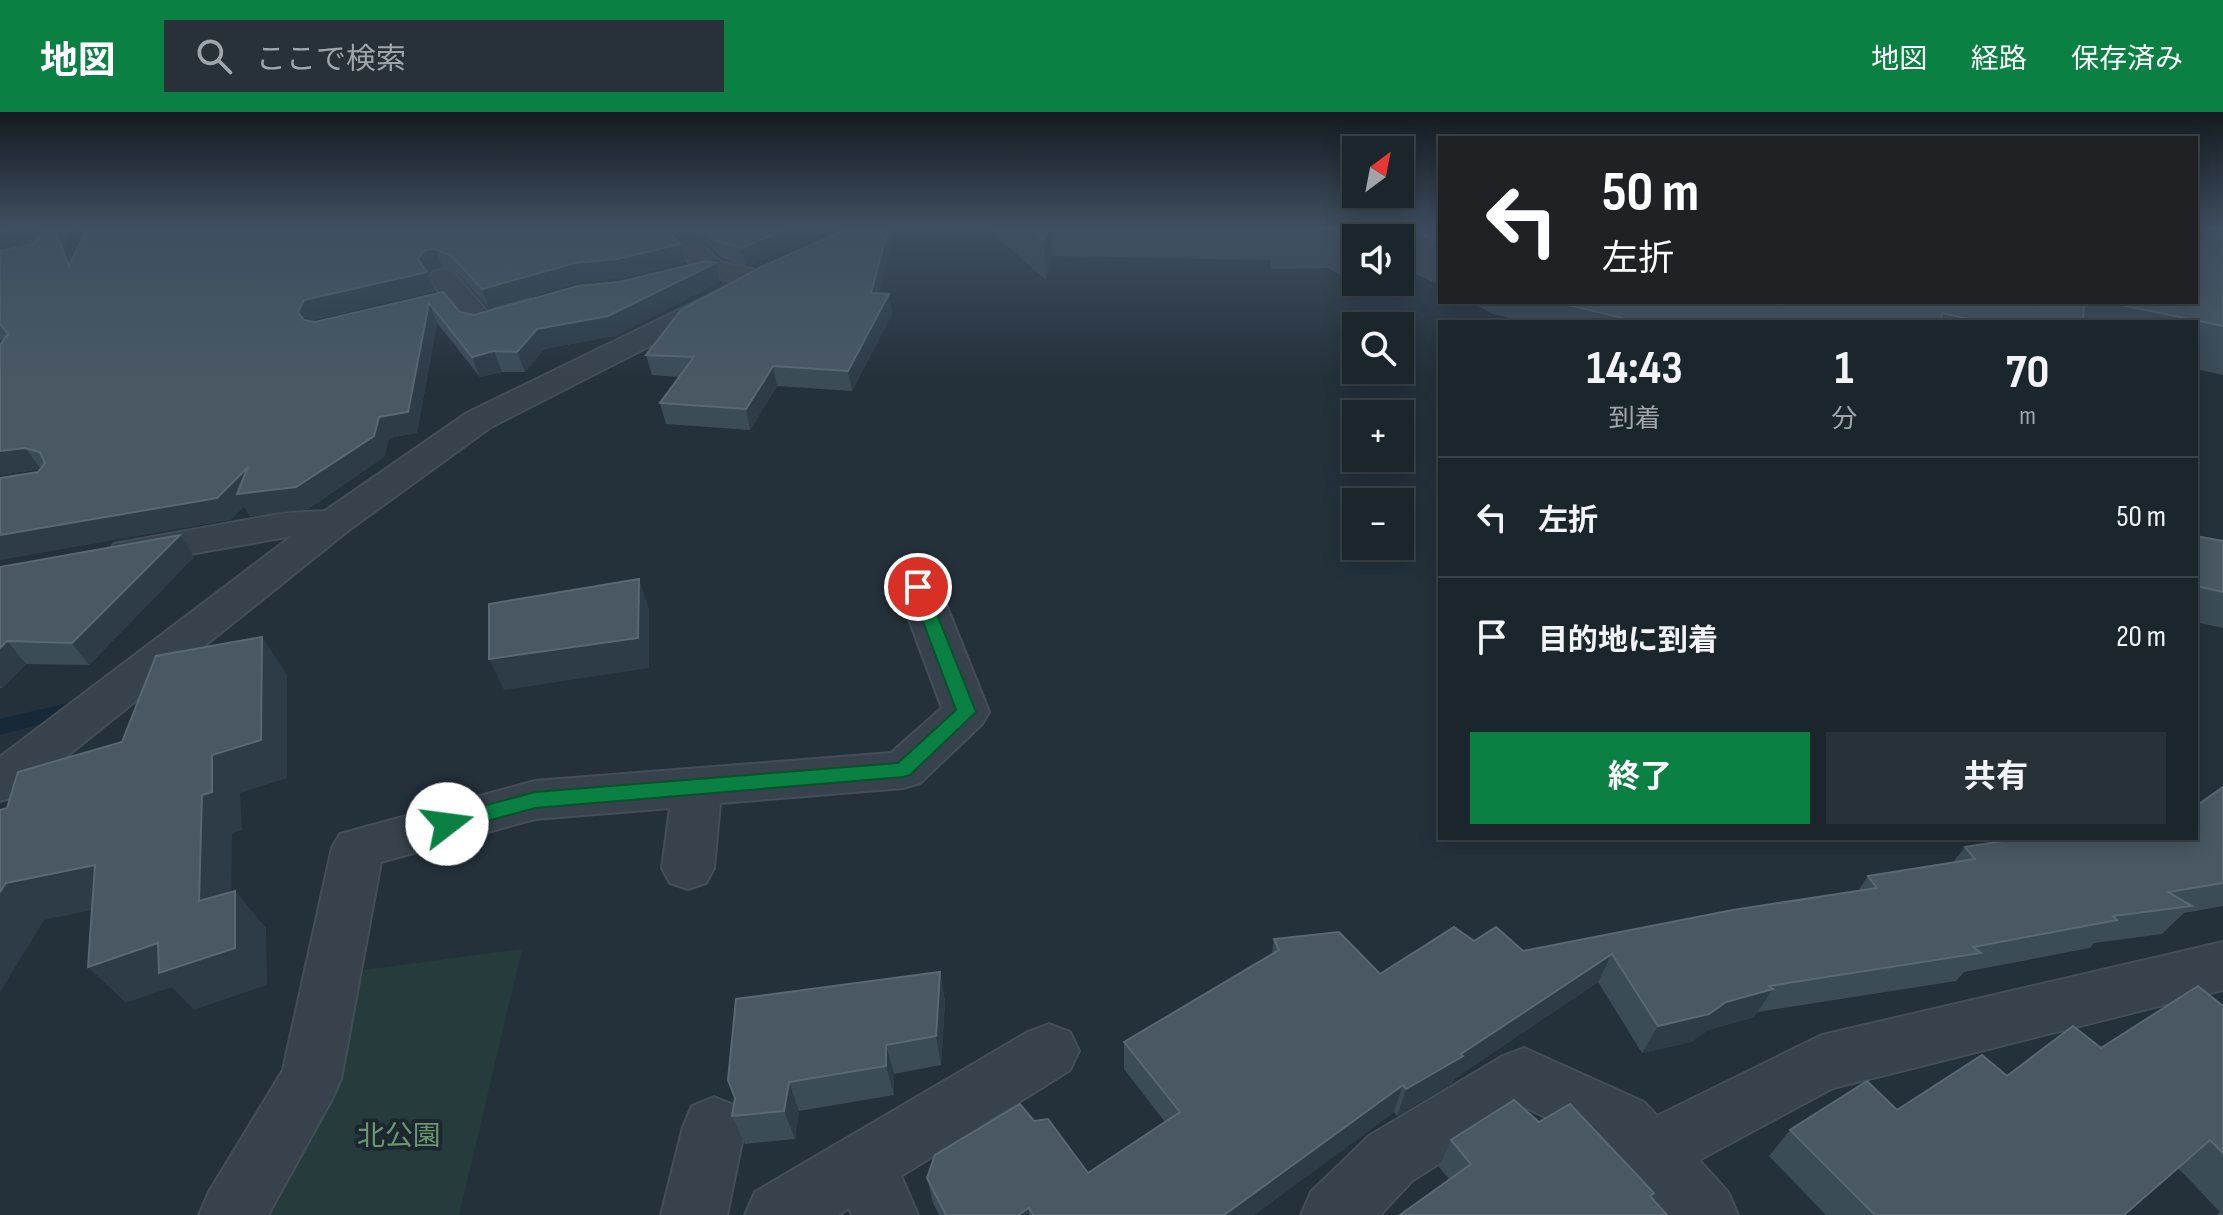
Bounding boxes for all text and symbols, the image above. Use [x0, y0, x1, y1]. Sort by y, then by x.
search box [164, 20, 724, 92]
icon: search [192, 34, 236, 78]
text: 地図 [40, 39, 116, 84]
text: ここで検索 [256, 42, 406, 78]
text: 地図 [1871, 43, 1927, 76]
text: 経路 [1971, 43, 2027, 76]
text: 保存済み [2071, 43, 2183, 76]
north arrow [1342, 136, 1414, 208]
map controls [1342, 136, 1414, 560]
text: 50 m [1602, 160, 1699, 227]
icon: left [1470, 168, 1574, 272]
button: sound [1342, 224, 1414, 296]
text: 左折 [1602, 238, 1674, 281]
button: search [1342, 312, 1414, 384]
text: 14:43 [1587, 340, 1683, 397]
text: 1 [1835, 340, 1854, 397]
text: 70 [2006, 344, 2049, 401]
button: + [1342, 400, 1414, 472]
text: m [2019, 401, 2036, 432]
text: 到着 [1609, 404, 1661, 435]
text: 分 [1831, 404, 1857, 435]
button: − [1342, 488, 1414, 560]
icon: left [1470, 495, 1514, 539]
text: 50 m [2117, 499, 2166, 535]
text: 左折 [1538, 503, 1598, 539]
pin [884, 553, 952, 621]
icon: arrive [896, 565, 940, 609]
icon: arrive [1470, 615, 1514, 659]
text: 20 m [2116, 619, 2166, 655]
text: 目的地に到着 [1538, 623, 1718, 659]
button: 終了 [1470, 732, 1810, 824]
button: 共有 [1826, 732, 2166, 824]
position arrow [405, 782, 489, 866]
park label: 北公園 [357, 1120, 441, 1153]

